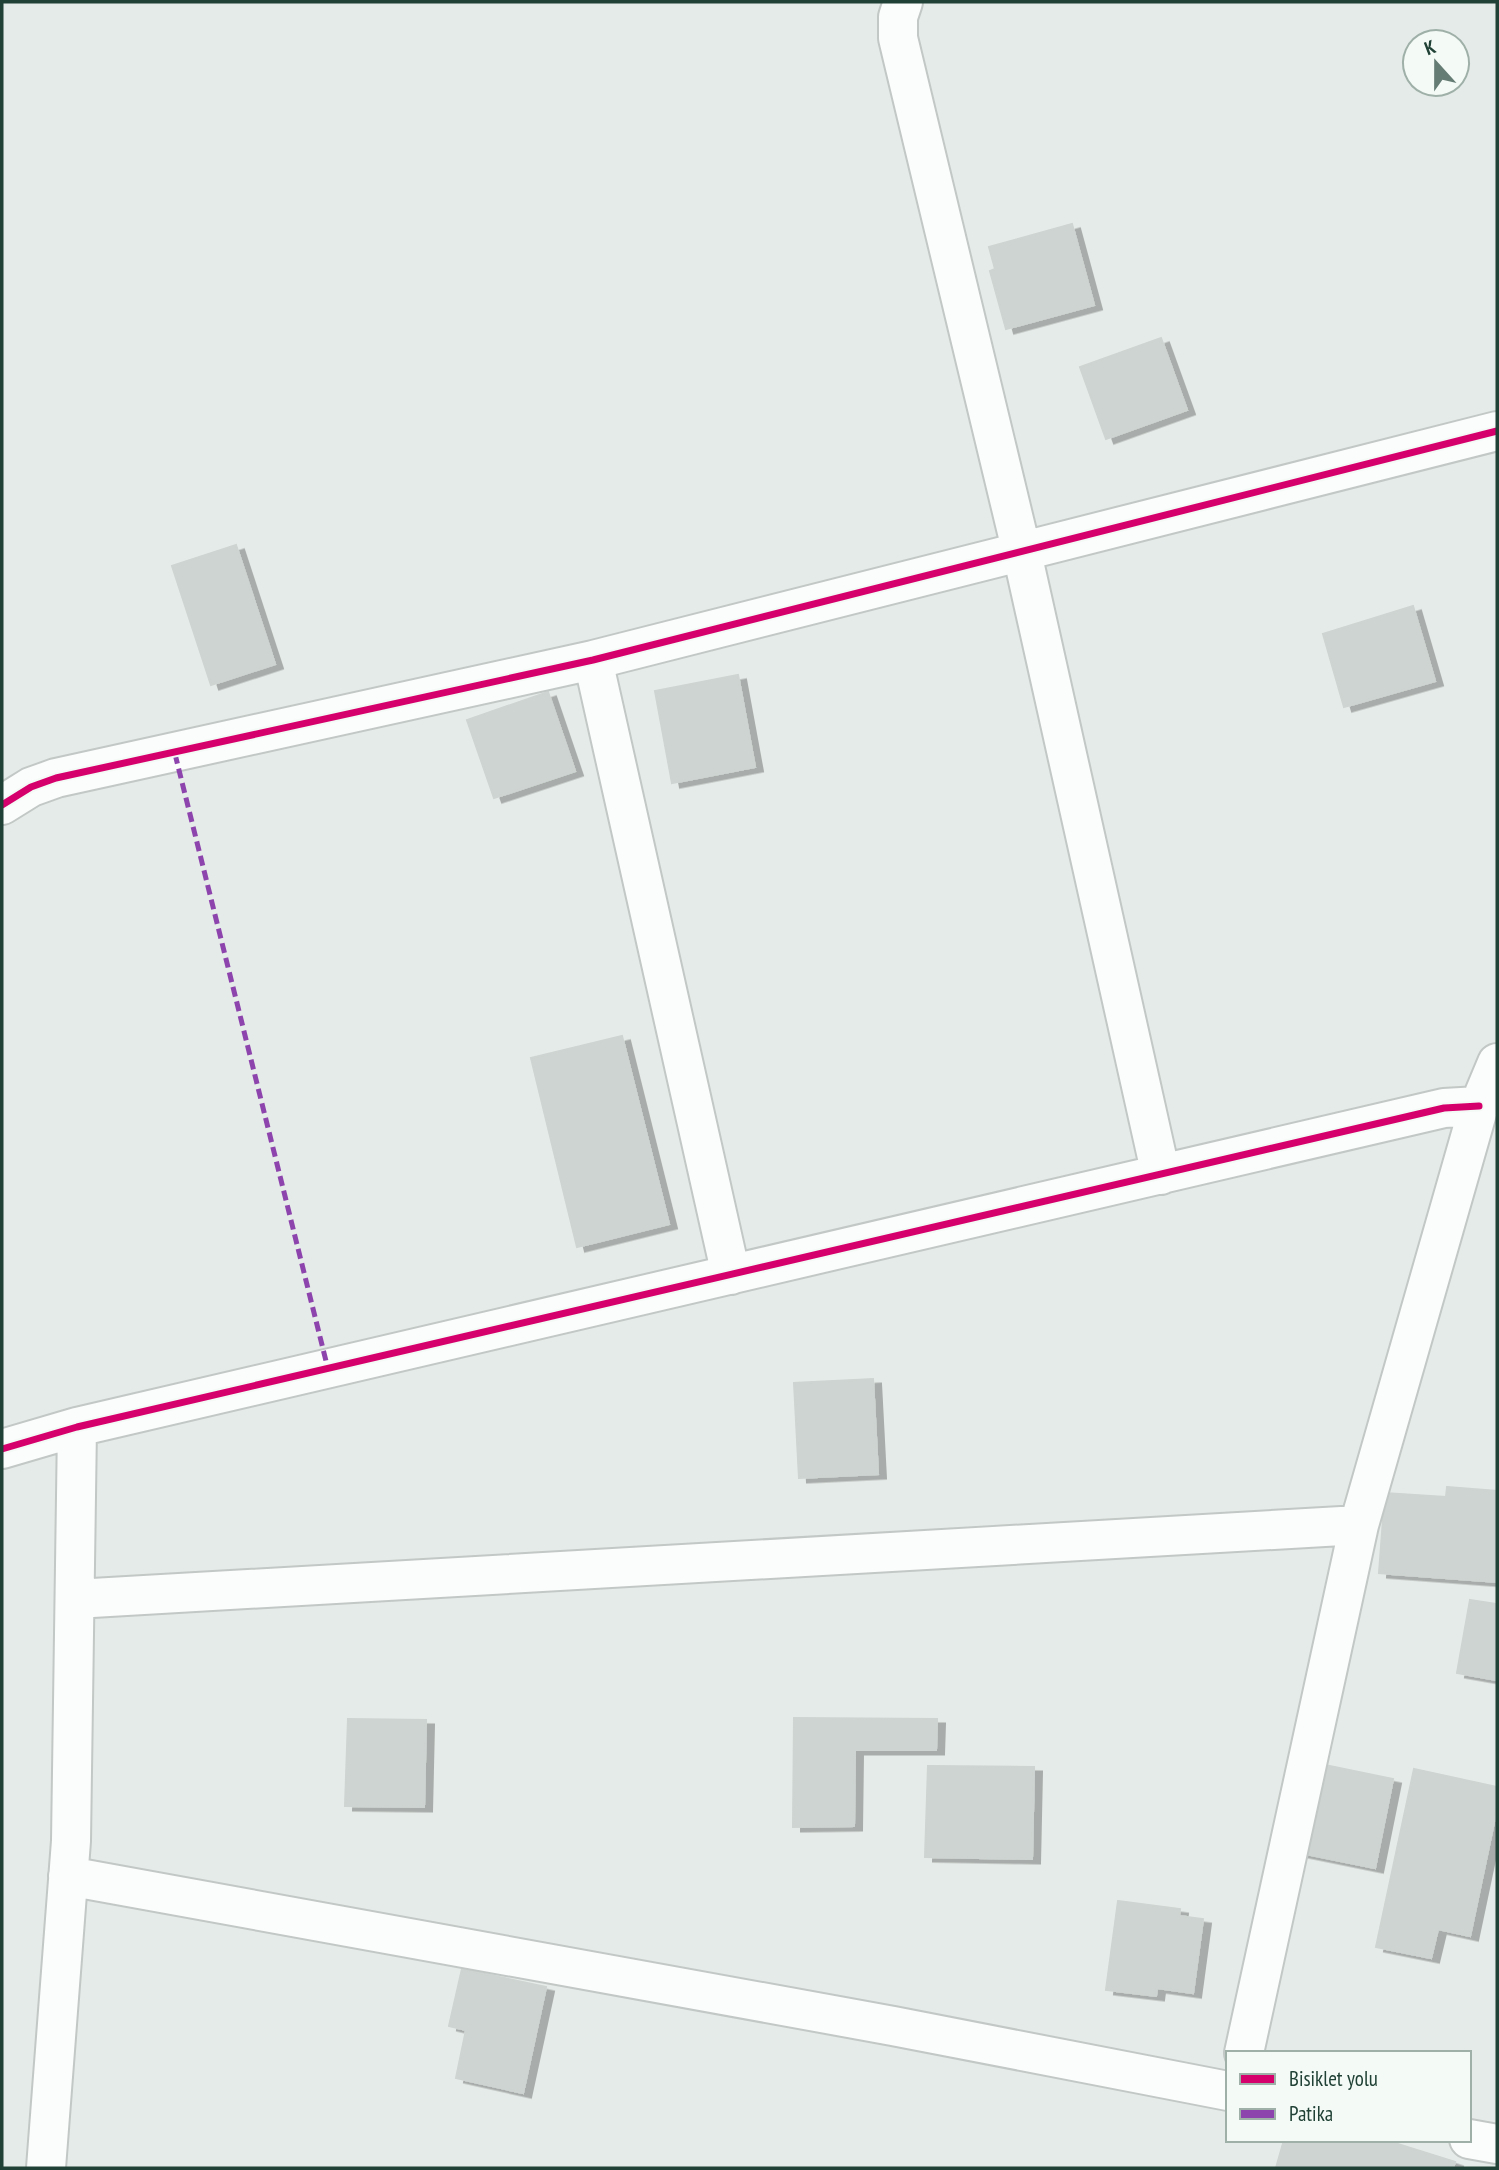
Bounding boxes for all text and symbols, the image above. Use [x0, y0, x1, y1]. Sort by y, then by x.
north arrow [1401, 28, 1471, 98]
text: K [1421, 34, 1439, 60]
legend [1226, 2051, 1471, 2142]
text: Bisiklet yolu [1289, 2065, 1378, 2092]
text: Patika [1289, 2100, 1333, 2127]

